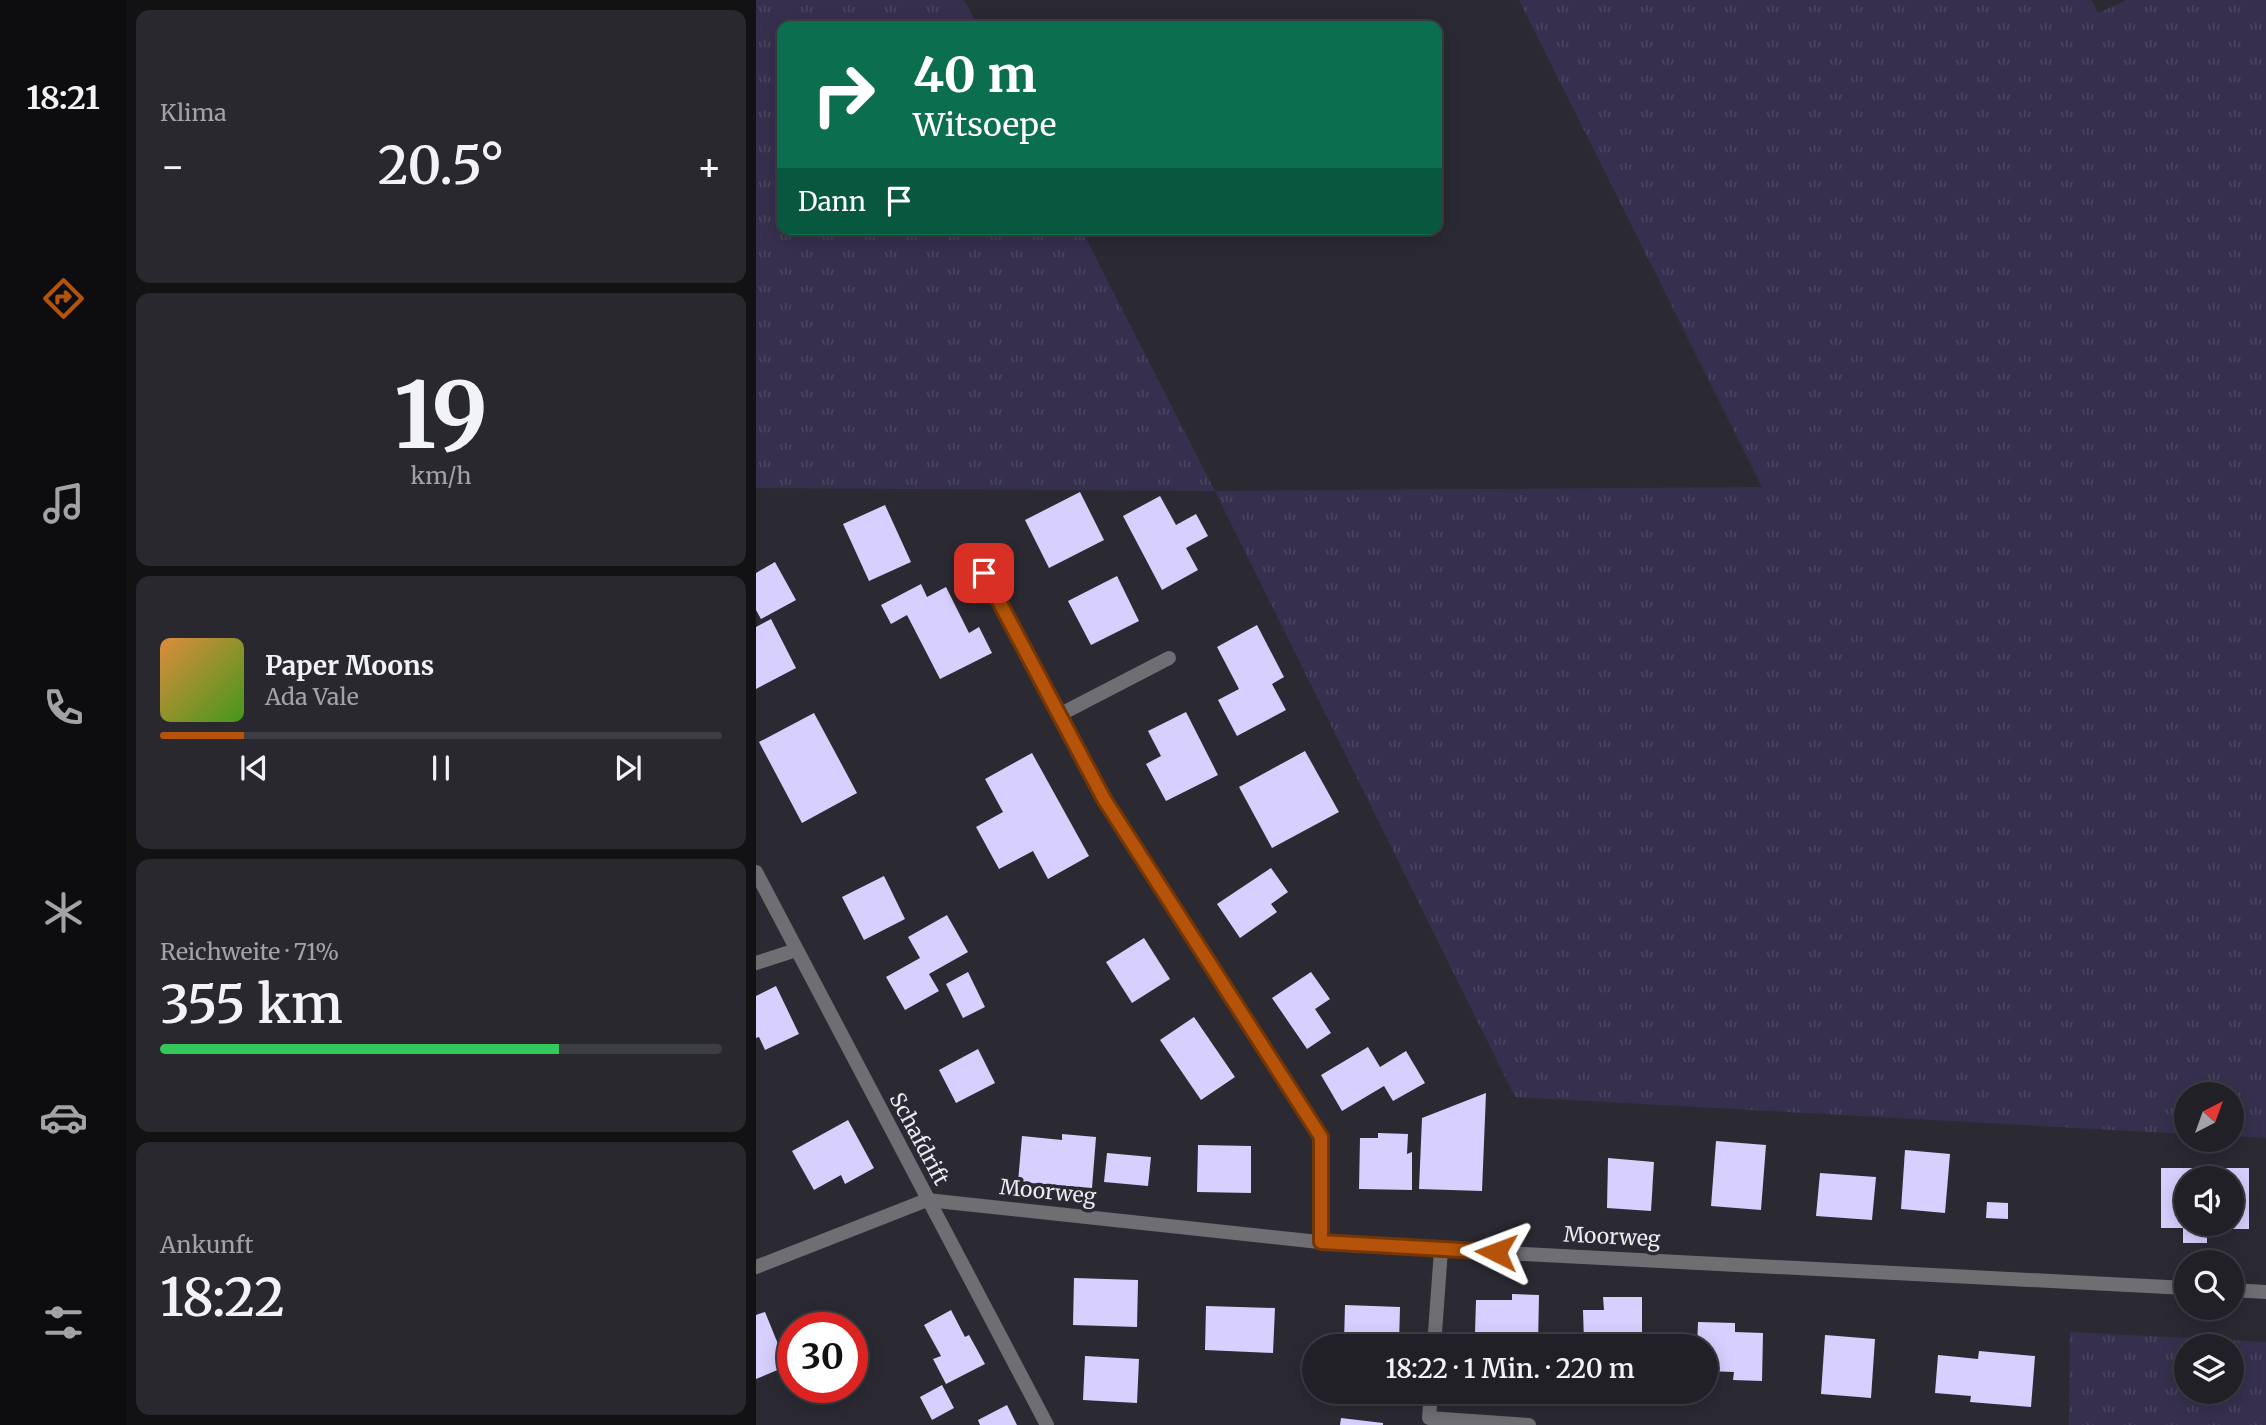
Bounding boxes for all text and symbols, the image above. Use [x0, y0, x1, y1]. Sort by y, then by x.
text: 40 m [913, 44, 1037, 105]
icon: right [798, 49, 889, 140]
text: 18:21 [26, 78, 100, 118]
text: Klima [160, 98, 227, 127]
text: Witsoepe [913, 105, 1056, 145]
text: 20.5° [378, 133, 504, 198]
text: − [160, 143, 185, 190]
text: + [697, 143, 722, 190]
icon: arrive [880, 182, 918, 220]
text: Dann [798, 185, 866, 218]
icon: directions [39, 274, 88, 323]
text: 19 [394, 358, 488, 473]
text: km/h [411, 461, 471, 490]
icon: music [39, 479, 88, 528]
pin [954, 543, 1014, 603]
icon: arrive [965, 554, 1003, 592]
text: Paper Moons [265, 649, 434, 682]
text: Ada Vale [265, 682, 359, 711]
icon: phone [39, 683, 88, 732]
icon: previous [235, 749, 273, 787]
icon: pause [422, 749, 460, 787]
icon: next [609, 749, 647, 787]
icon: climate [39, 888, 88, 937]
text: Reichweite · 71% [160, 937, 339, 966]
text: 355 km [160, 972, 343, 1037]
north arrow [2174, 1082, 2244, 1152]
map controls [2174, 1082, 2244, 1404]
street label: Schafdrift [884, 1088, 955, 1190]
icon: car [39, 1093, 88, 1142]
button: sound [2174, 1166, 2244, 1236]
street label: Moorweg [998, 1173, 1098, 1210]
position arrow [1459, 1215, 1533, 1289]
street label: Moorweg [1563, 1220, 1661, 1253]
text: Ankunft [160, 1230, 253, 1259]
button: search [2174, 1250, 2244, 1320]
text: 18:22 [160, 1265, 285, 1330]
icon: filters [39, 1298, 88, 1347]
speed limit sign: 30 [777, 1312, 868, 1403]
button: layers [2174, 1334, 2244, 1404]
text: 18:22 · 1 Min. · 220 m [1385, 1352, 1635, 1385]

